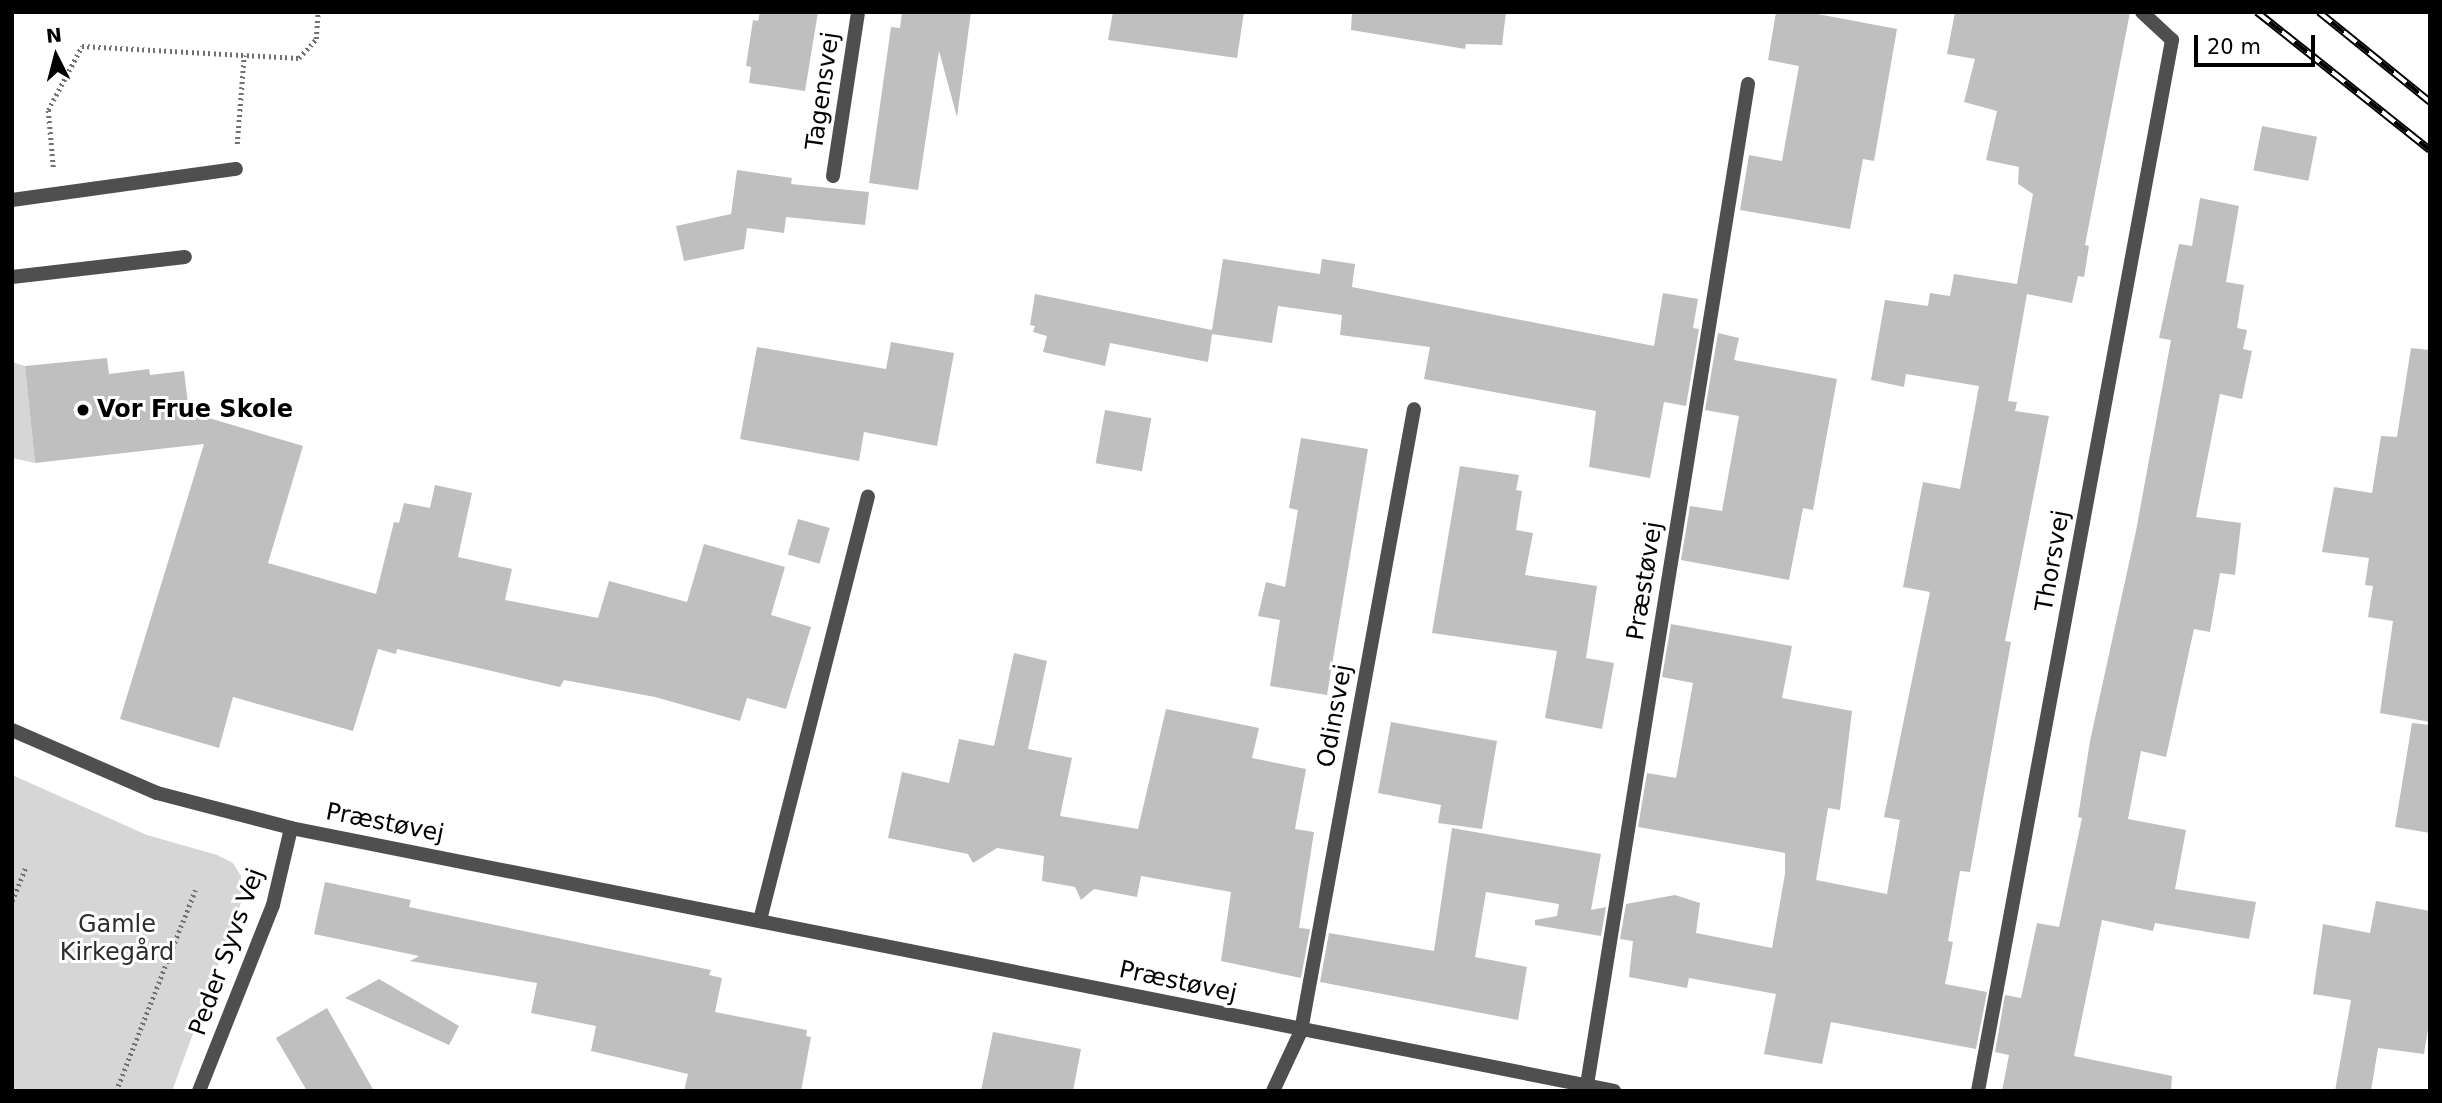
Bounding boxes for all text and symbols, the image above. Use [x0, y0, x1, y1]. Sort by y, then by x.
north arrow [21, 21, 91, 91]
scale bar [2197, 21, 2318, 65]
text: N [45, 23, 63, 47]
street label: Tagensvej [800, 30, 846, 152]
text: 20 m [2207, 35, 2261, 59]
place label: Vor Frue Skole [97, 396, 293, 424]
marker: Vor Frue Skole [75, 402, 91, 418]
street label: Thorsvej [2030, 508, 2076, 614]
street label: Præstøvej [1621, 520, 1669, 642]
street label: Odinsvej [1312, 662, 1358, 770]
street label: Præstøvej [323, 797, 447, 849]
street label: Peder Syvs Vej [183, 865, 271, 1039]
park label: Gamle Kirkegård [60, 911, 174, 967]
street label: Præstøvej [1116, 955, 1240, 1009]

